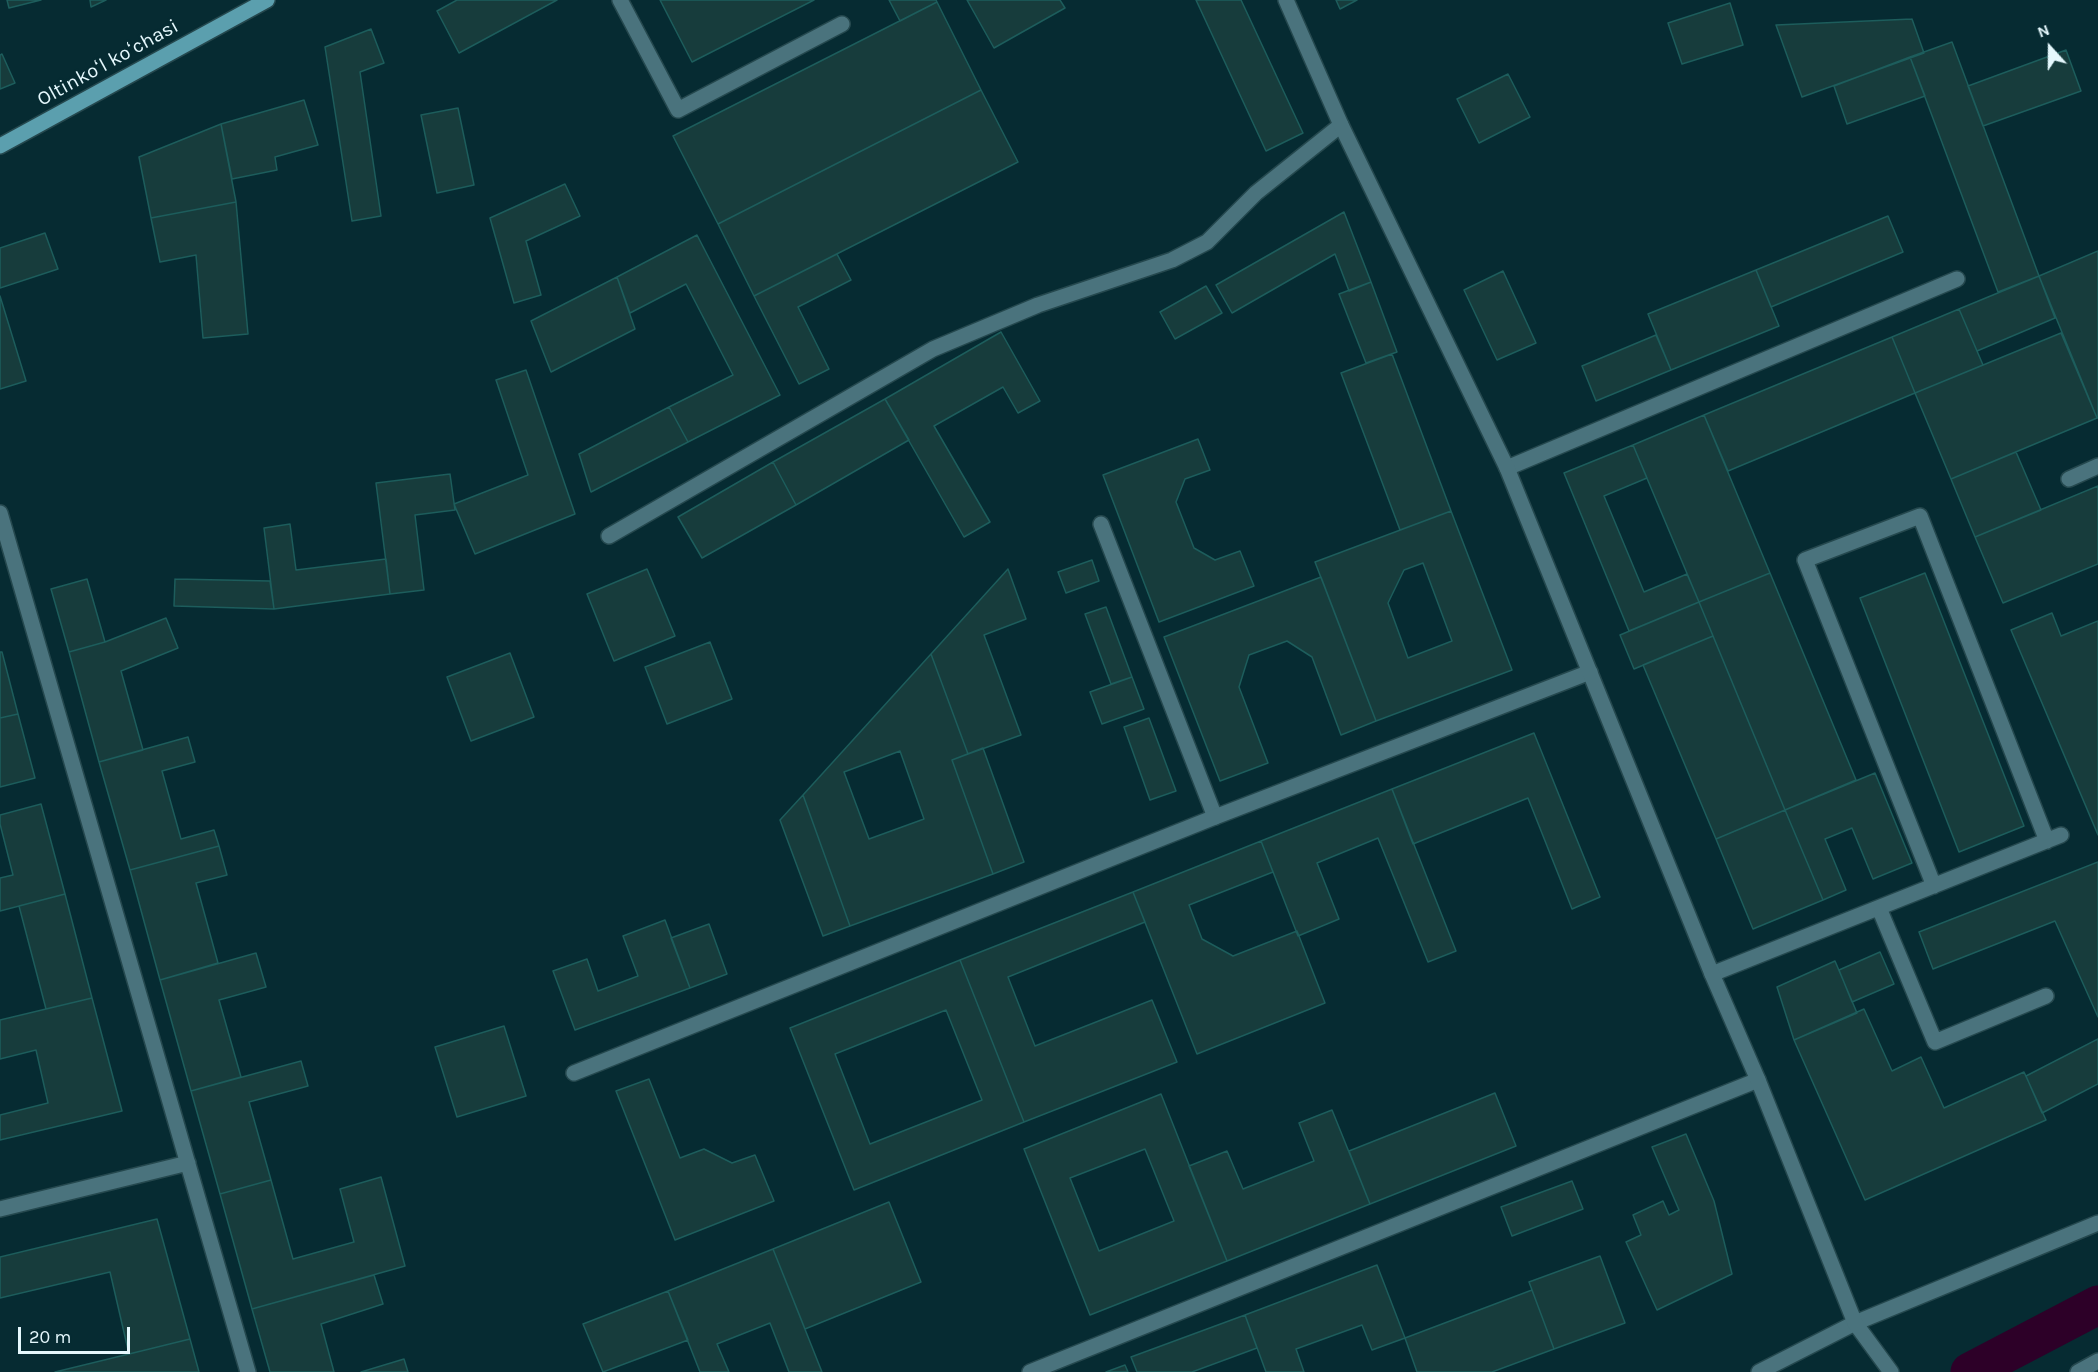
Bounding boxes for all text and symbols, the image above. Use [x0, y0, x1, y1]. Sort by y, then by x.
street label: Oltinkoʻl koʻchasi [33, 14, 183, 112]
north arrow [2020, 18, 2080, 78]
text: N [2035, 20, 2052, 42]
scale bar [21, 1315, 134, 1353]
text: 20 m [29, 1326, 71, 1348]

